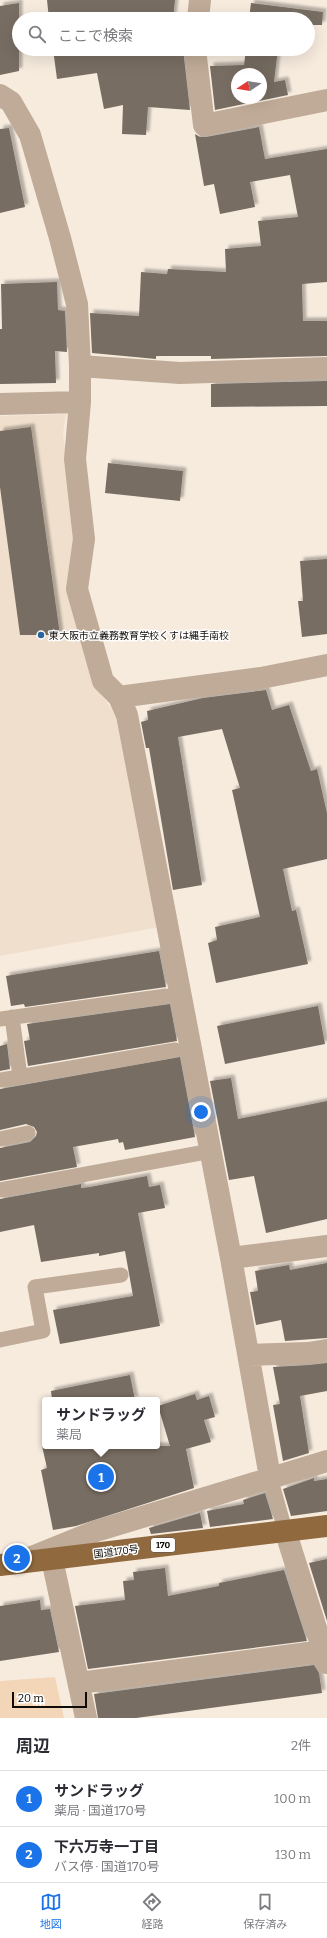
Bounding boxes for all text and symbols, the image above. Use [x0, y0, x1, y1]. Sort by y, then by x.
search box [12, 12, 315, 56]
icon: search [26, 23, 48, 45]
text: ここで検索 [58, 27, 133, 45]
north arrow [231, 68, 267, 104]
marker: 東大阪市立義務教育学校くすは縄手南校 [36, 630, 46, 640]
place label: 東大阪市立義務教育学校くすは縄手南校 [49, 630, 229, 642]
your location [191, 1102, 211, 1122]
popup [42, 1397, 160, 1449]
text: サンドラッグ [56, 1406, 146, 1424]
text: 薬局 [56, 1427, 82, 1442]
pin: 1 [88, 1462, 114, 1492]
road number: 170 [151, 1538, 175, 1552]
pin: 2 [4, 1543, 30, 1573]
street label: 国道170号 [93, 1543, 139, 1561]
scale bar [12, 1690, 87, 1709]
text: 20 m [18, 1692, 44, 1705]
text: 周辺 [16, 1736, 50, 1757]
text: 2件 [291, 1738, 311, 1753]
text: サンドラッグ [54, 1782, 144, 1800]
text: 1 [26, 1791, 32, 1806]
text: 100 m [274, 1791, 311, 1806]
text: 薬局 · 国道170号 [54, 1803, 147, 1818]
text: 下六万寺一丁目 [54, 1838, 159, 1856]
text: 2 [25, 1847, 33, 1862]
text: 130 m [275, 1847, 311, 1862]
text: バス停 · 国道170号 [54, 1859, 160, 1874]
tab: 地図 [40, 1891, 62, 1931]
tab: 経路 [141, 1891, 163, 1931]
tab: 保存済み [243, 1891, 287, 1931]

